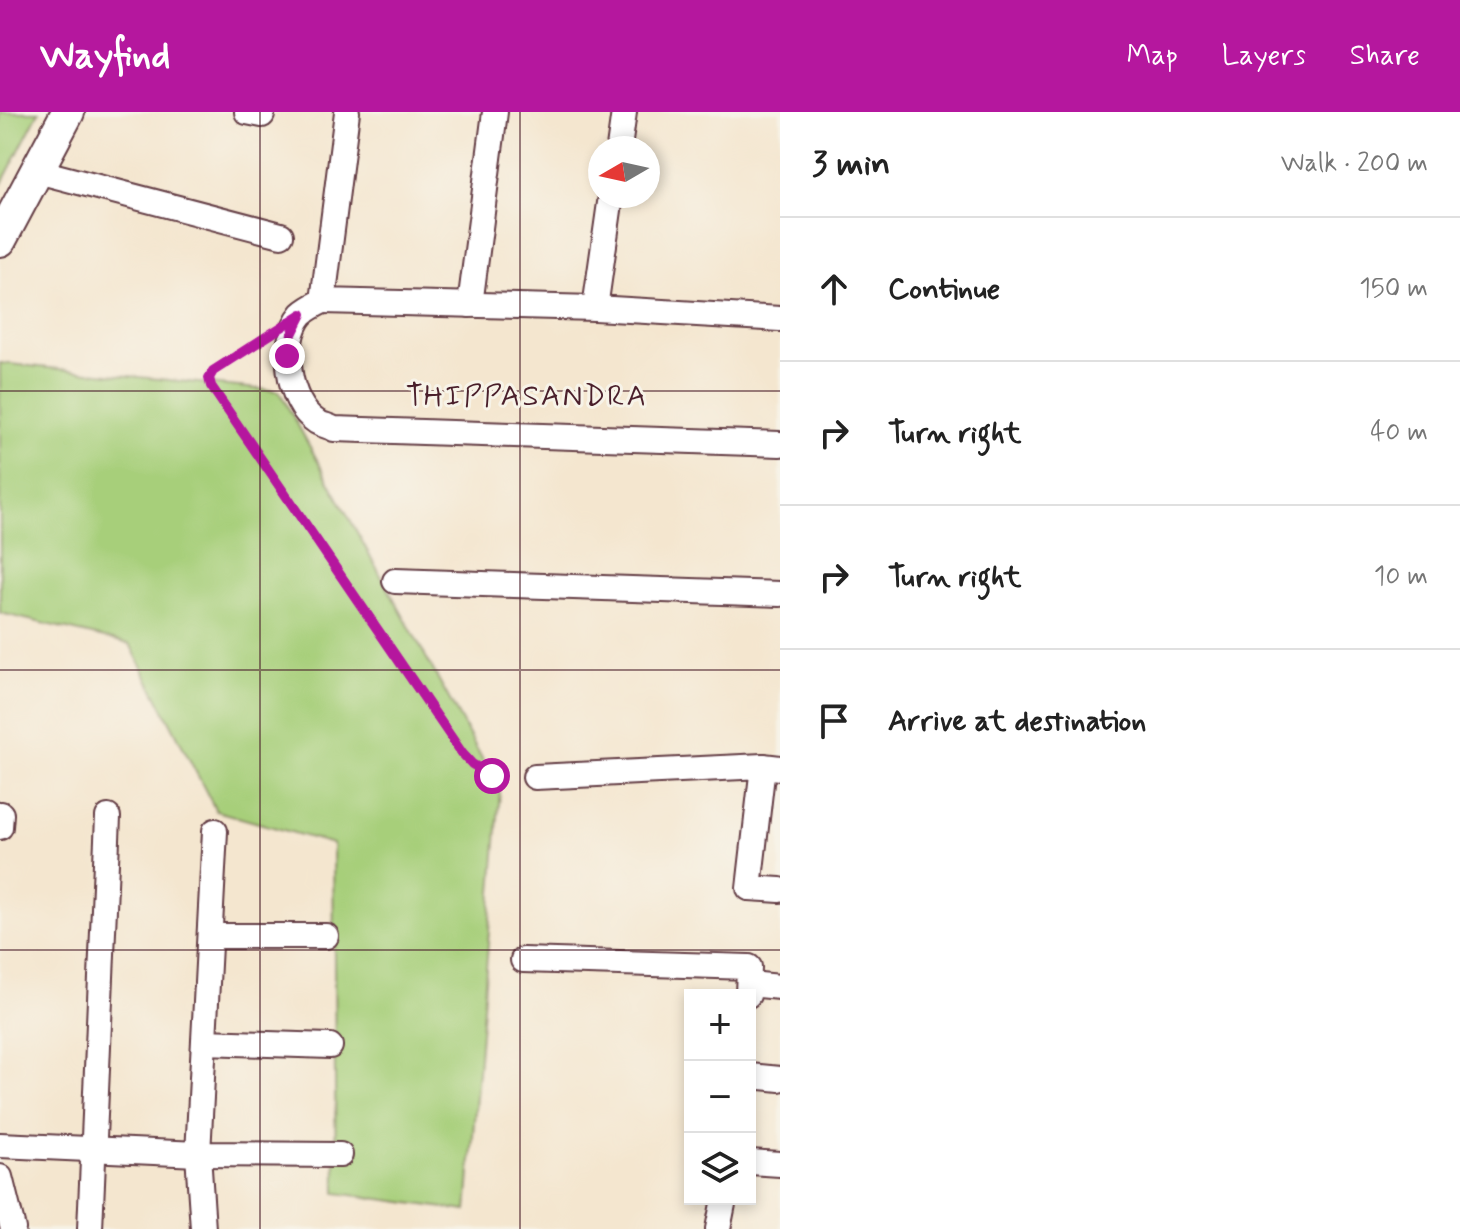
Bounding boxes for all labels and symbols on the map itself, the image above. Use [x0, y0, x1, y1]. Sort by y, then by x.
north arrow [588, 136, 660, 208]
route end [269, 338, 305, 374]
district label: THIPPASANDRA [406, 377, 648, 416]
route start [474, 758, 510, 794]

